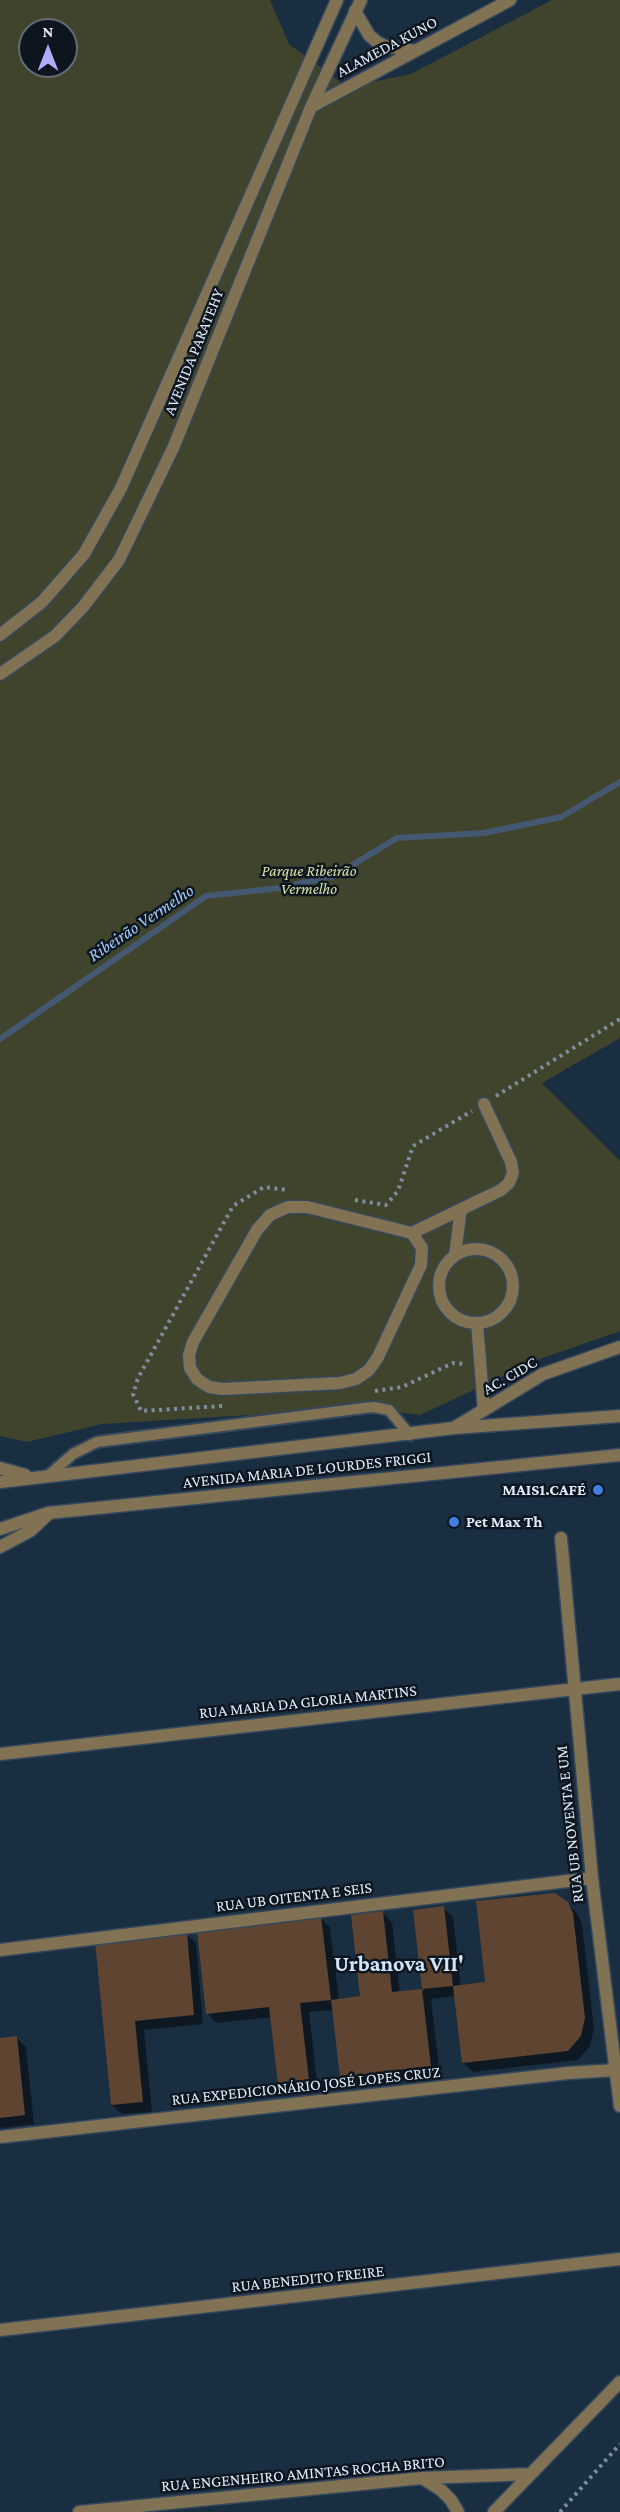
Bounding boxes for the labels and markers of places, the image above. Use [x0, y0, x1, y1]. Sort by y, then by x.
place label: MAIS1.CAFÉ [502, 1480, 586, 1500]
marker: MAIS1.CAFÉ [591, 1483, 605, 1497]
place label: Pet Max Th [466, 1512, 542, 1532]
marker: Pet Max Th [447, 1515, 461, 1529]

